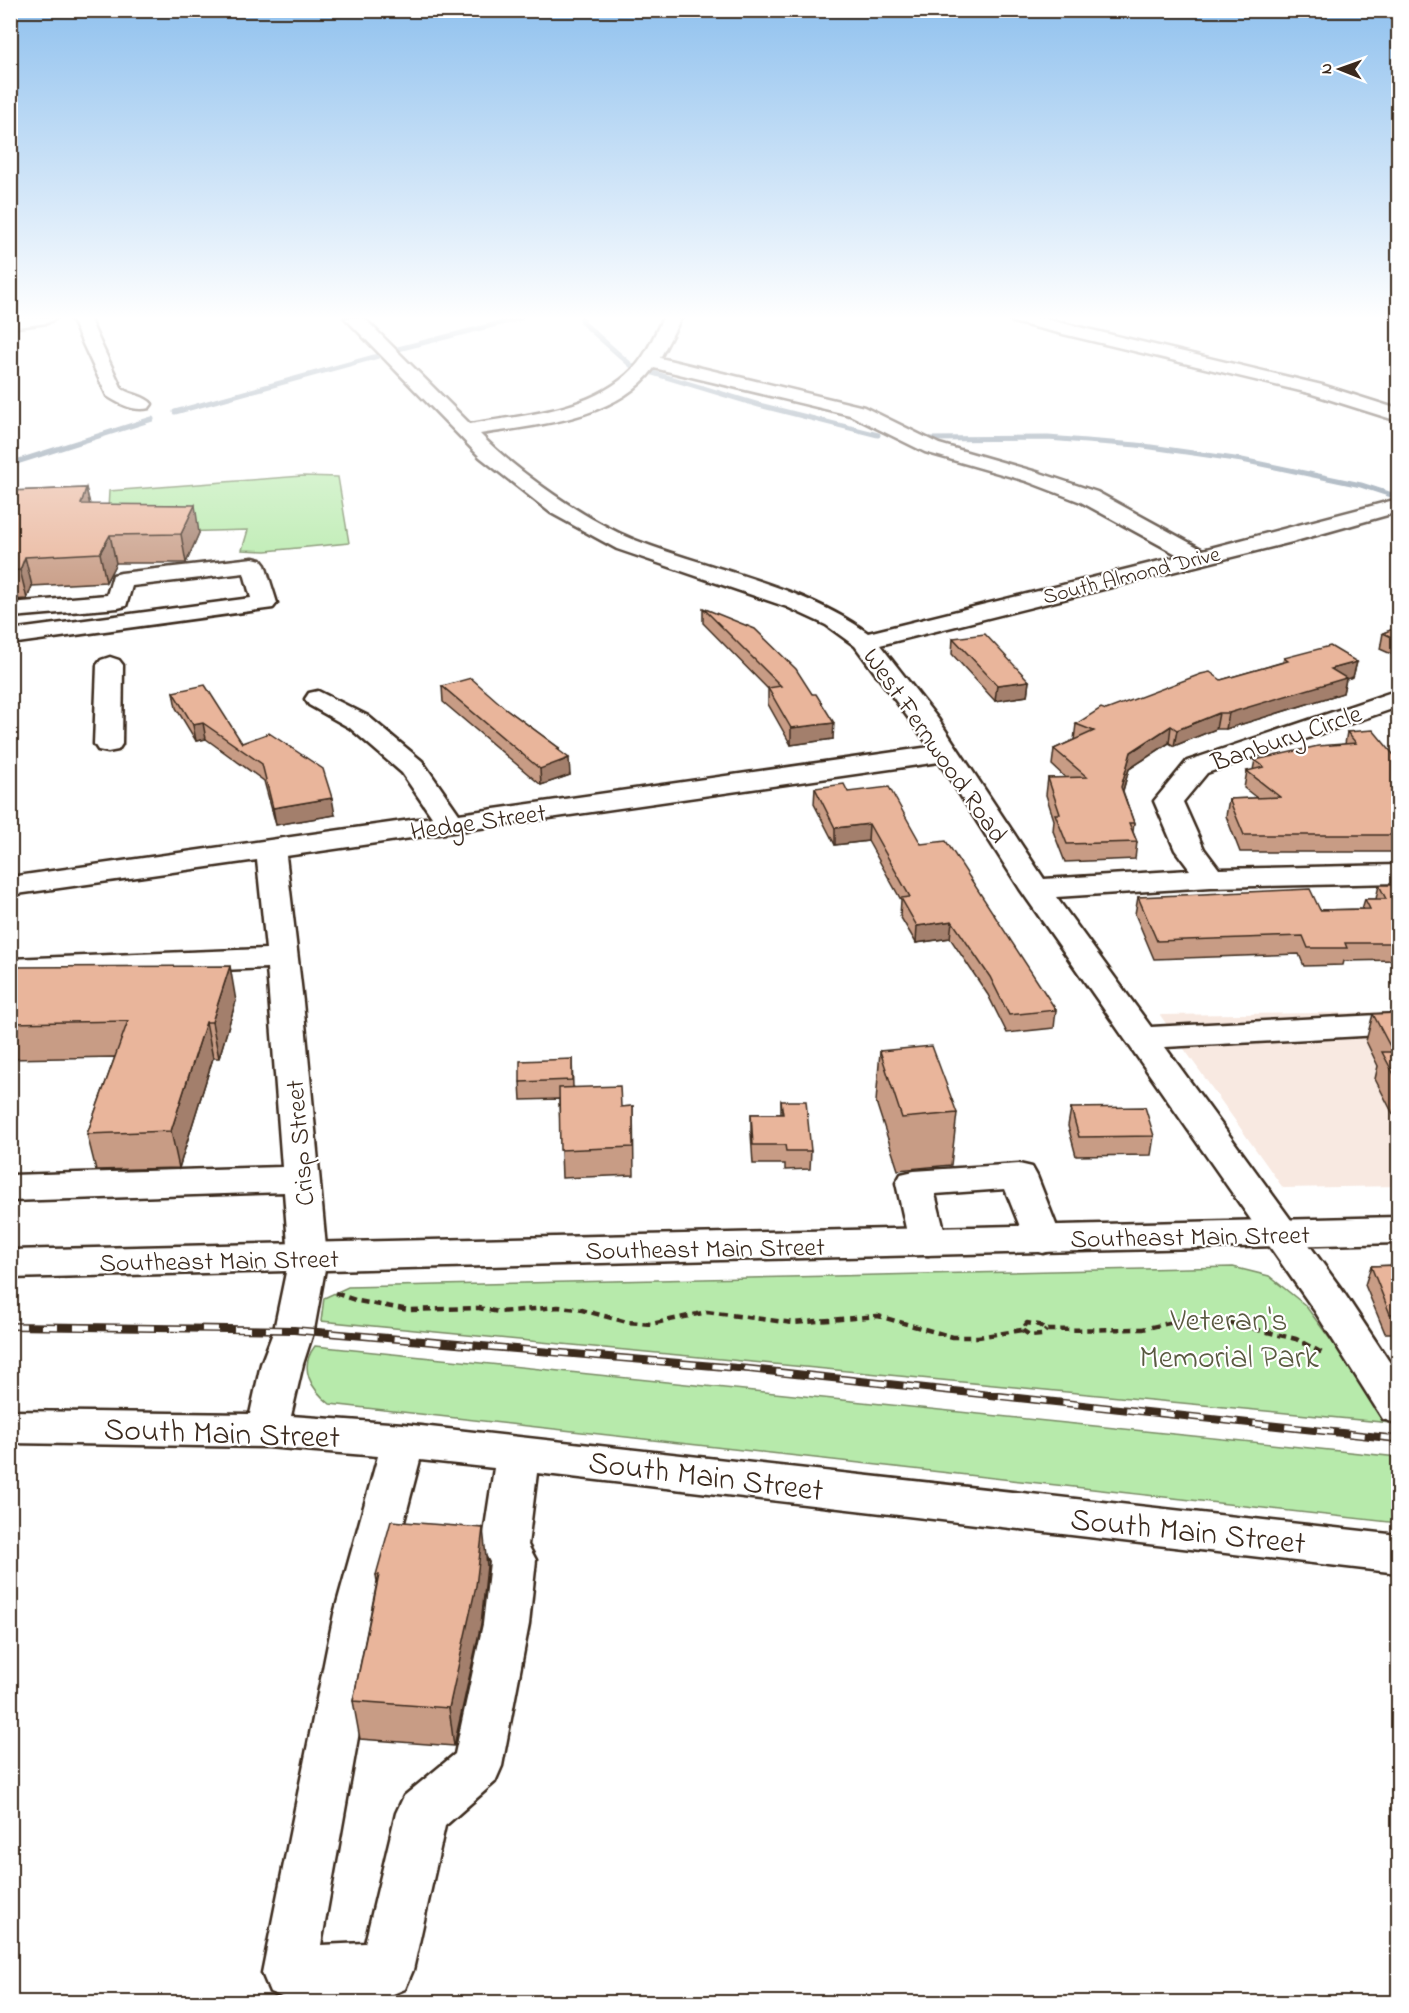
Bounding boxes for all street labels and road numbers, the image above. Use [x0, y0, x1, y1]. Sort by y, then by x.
street label: South Almond Drive [1040, 539, 1224, 614]
street label: West Fernwood Road [852, 641, 1016, 853]
street label: Banbury Circle [1206, 696, 1367, 784]
street label: Hedge Street [408, 796, 549, 852]
street label: Crisp Street [278, 1078, 326, 1207]
street label: Southeast Main Street [1070, 1218, 1310, 1260]
street label: Southeast Main Street [585, 1230, 825, 1272]
street label: Southeast Main Street [99, 1242, 339, 1284]
street label: South Main Street [103, 1408, 341, 1463]
street label: South Main Street [585, 1441, 826, 1516]
street label: South Main Street [1068, 1498, 1308, 1569]

